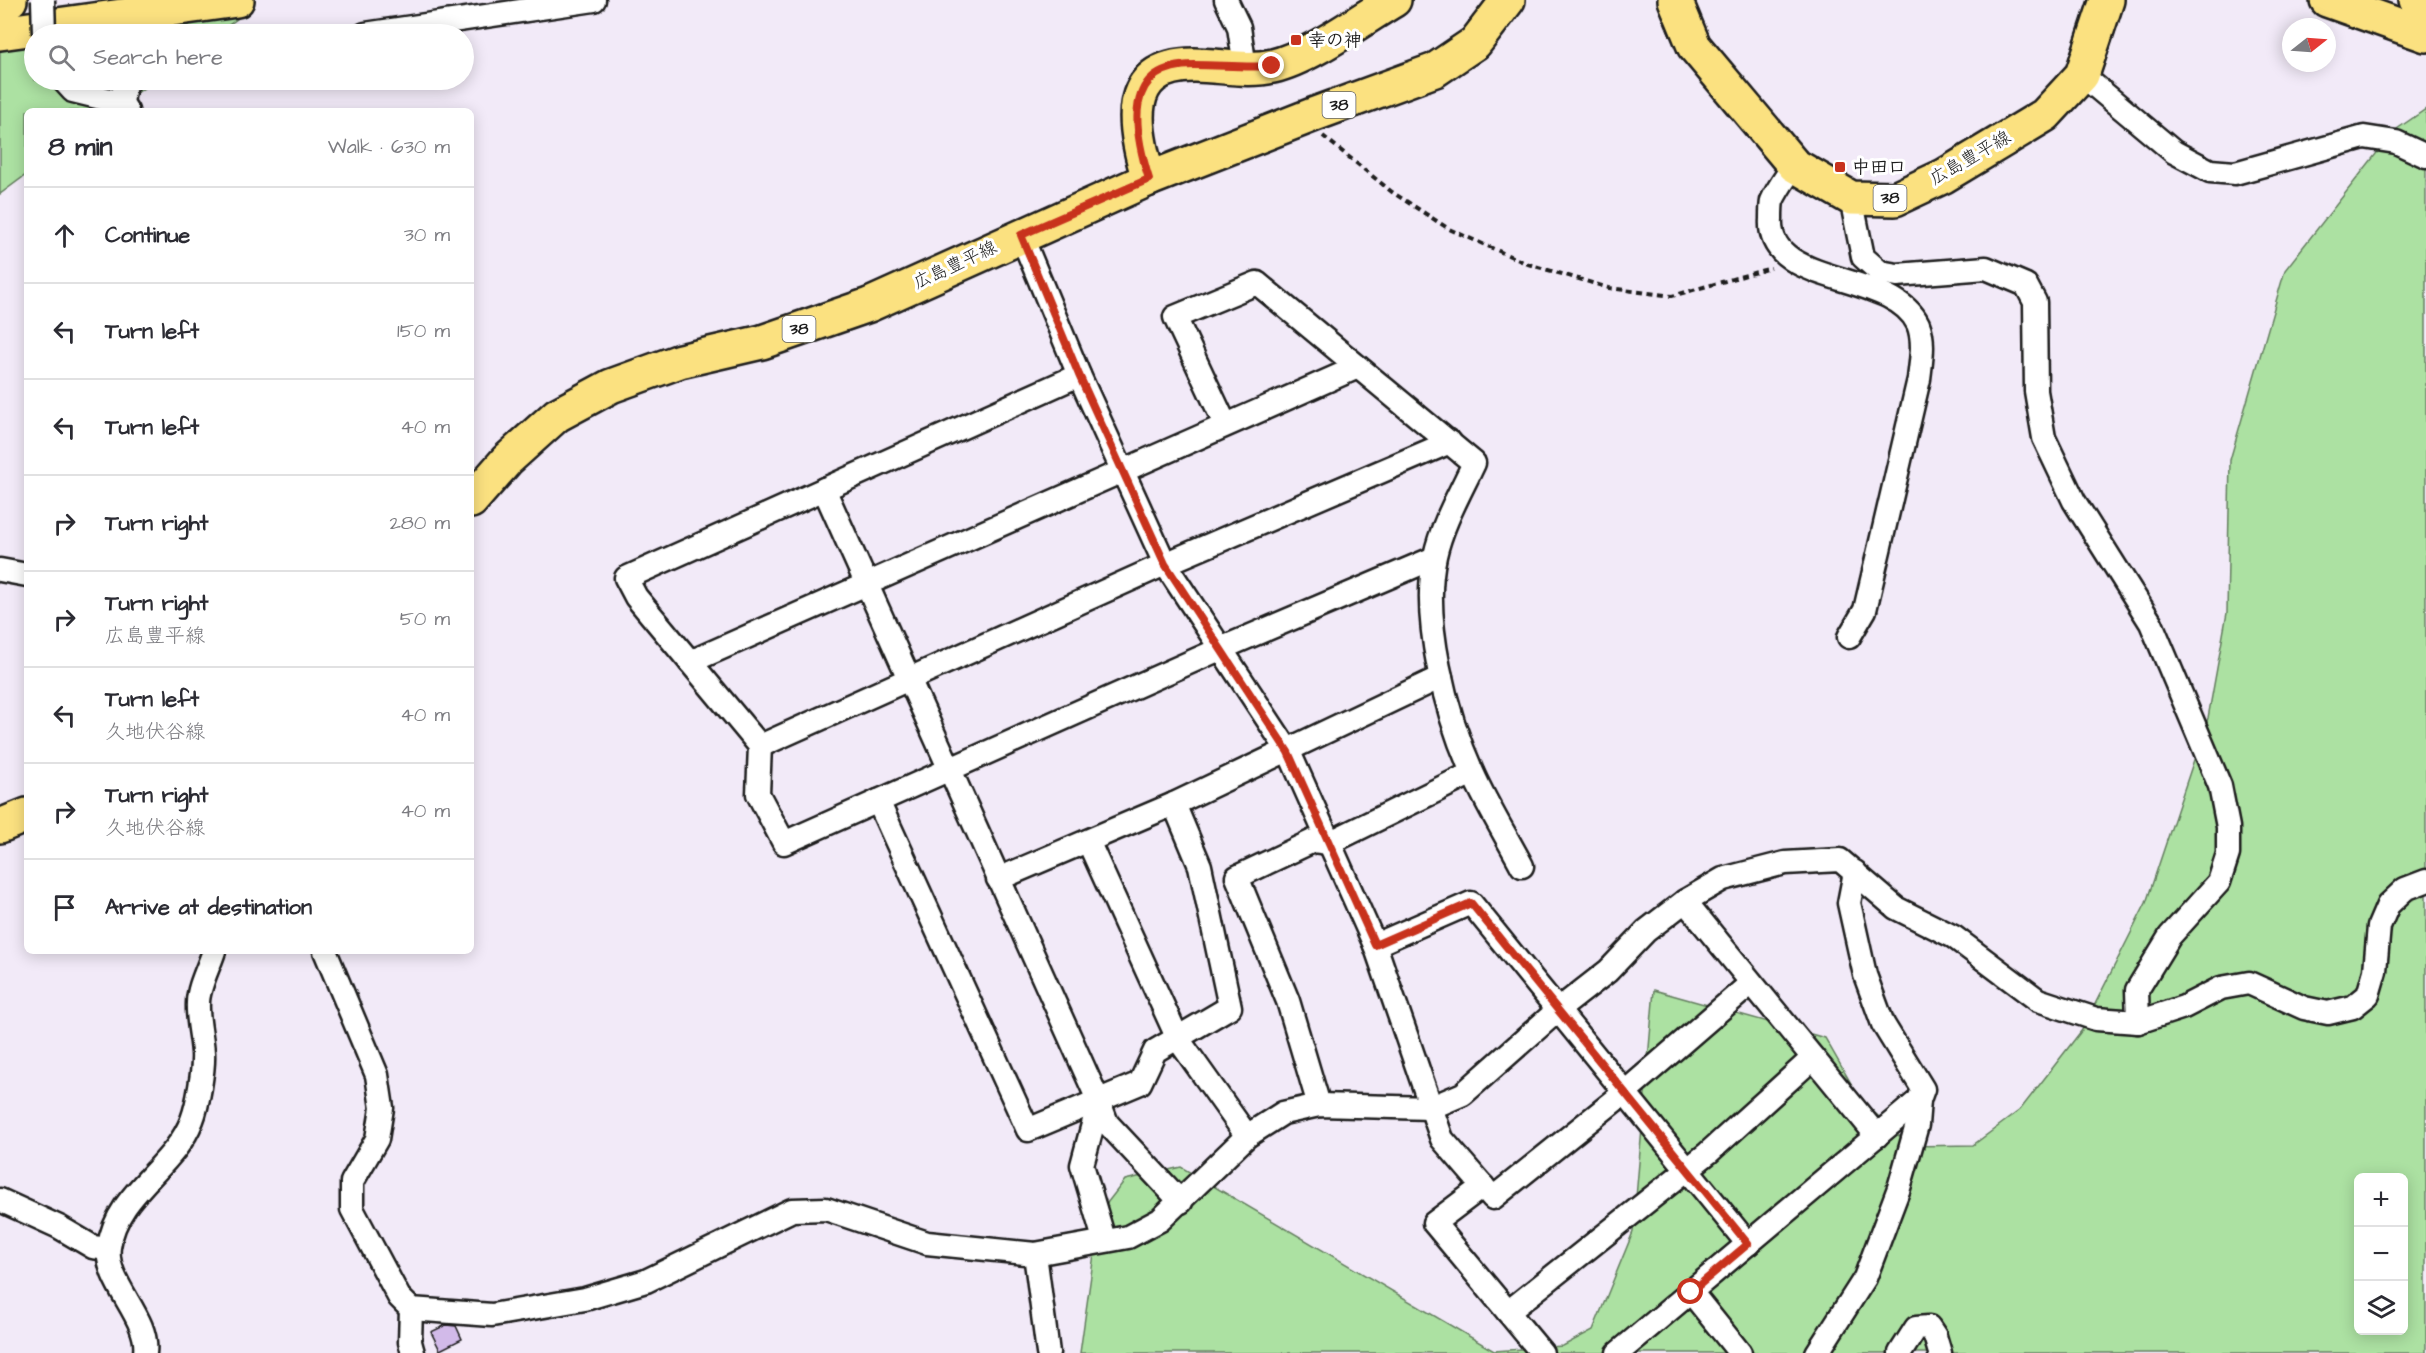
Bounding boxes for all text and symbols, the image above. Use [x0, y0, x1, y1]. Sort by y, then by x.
north arrow [2282, 18, 2336, 72]
search box [24, 24, 474, 90]
place label: 幸の神 [1308, 28, 1362, 53]
marker: 幸の神 [1289, 33, 1303, 47]
icon: search [45, 41, 78, 74]
text: Search here [93, 42, 223, 73]
route end [1258, 52, 1284, 78]
road number: 38 [1322, 92, 1356, 118]
street label: 広島豊平線 [1925, 125, 2015, 191]
text: 8 min [48, 129, 112, 165]
text: Walk · 630 m [328, 133, 450, 161]
place label: 中田口 [1852, 155, 1906, 180]
marker: 中田口 [1833, 160, 1847, 174]
road number: 38 [1874, 185, 1906, 211]
icon: ahead [48, 219, 81, 252]
text: Continue [105, 220, 190, 251]
text: 30 m [404, 221, 450, 249]
street label: 広島豊平線 [909, 235, 1001, 295]
icon: left [48, 315, 81, 348]
text: Turn left [105, 316, 199, 347]
road number: 38 [782, 316, 816, 342]
text: 150 m [397, 317, 450, 345]
icon: left [48, 411, 81, 444]
text: Turn left [105, 412, 199, 443]
text: 40 m [400, 413, 450, 441]
icon: right [48, 507, 81, 540]
text: Turn right [105, 508, 208, 539]
text: 280 m [389, 509, 450, 537]
text: Turn right [105, 588, 208, 619]
icon: right [48, 603, 81, 636]
text: 50 m [400, 605, 450, 633]
text: 広島豊平線 [105, 622, 205, 650]
text: Turn left [105, 684, 199, 715]
icon: left [48, 699, 81, 732]
text: 40 m [400, 701, 450, 729]
text: 久地伏谷線 [105, 718, 205, 746]
text: Turn right [105, 780, 208, 811]
icon: right [48, 795, 81, 828]
text: 40 m [400, 797, 450, 825]
text: 久地伏谷線 [105, 814, 205, 842]
icon: arrive [48, 891, 81, 924]
text: Arrive at destination [105, 892, 312, 923]
map controls [2354, 1173, 2408, 1335]
button: + [2354, 1173, 2408, 1227]
button: − [2354, 1227, 2408, 1281]
route start [1677, 1278, 1703, 1304]
button: layers [2354, 1281, 2408, 1335]

